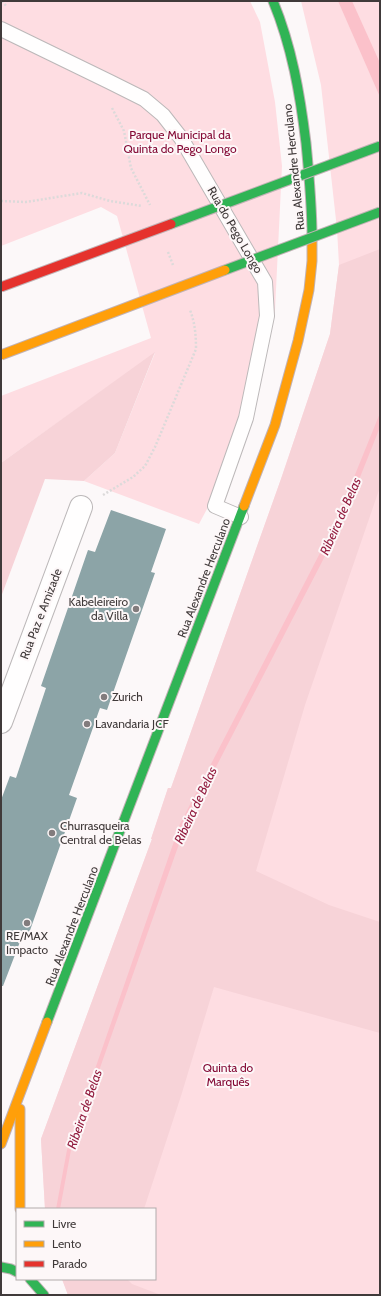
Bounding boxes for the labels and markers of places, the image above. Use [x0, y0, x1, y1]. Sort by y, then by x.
place label: Kabeleireiro da Villa [69, 594, 128, 623]
marker: Kabeleireiro da Villa [131, 604, 141, 614]
place label: Zurich [112, 689, 143, 704]
marker: Zurich [99, 692, 109, 702]
place label: Lavandaria JCF [95, 716, 170, 731]
marker: Lavandaria JCF [82, 719, 92, 729]
place label: Churrasqueira Central de Belas [60, 818, 141, 847]
marker: Churrasqueira Central de Belas [47, 828, 57, 838]
marker: RE/MAX Impacto [22, 918, 32, 928]
place label: RE/MAX Impacto [6, 928, 49, 957]

